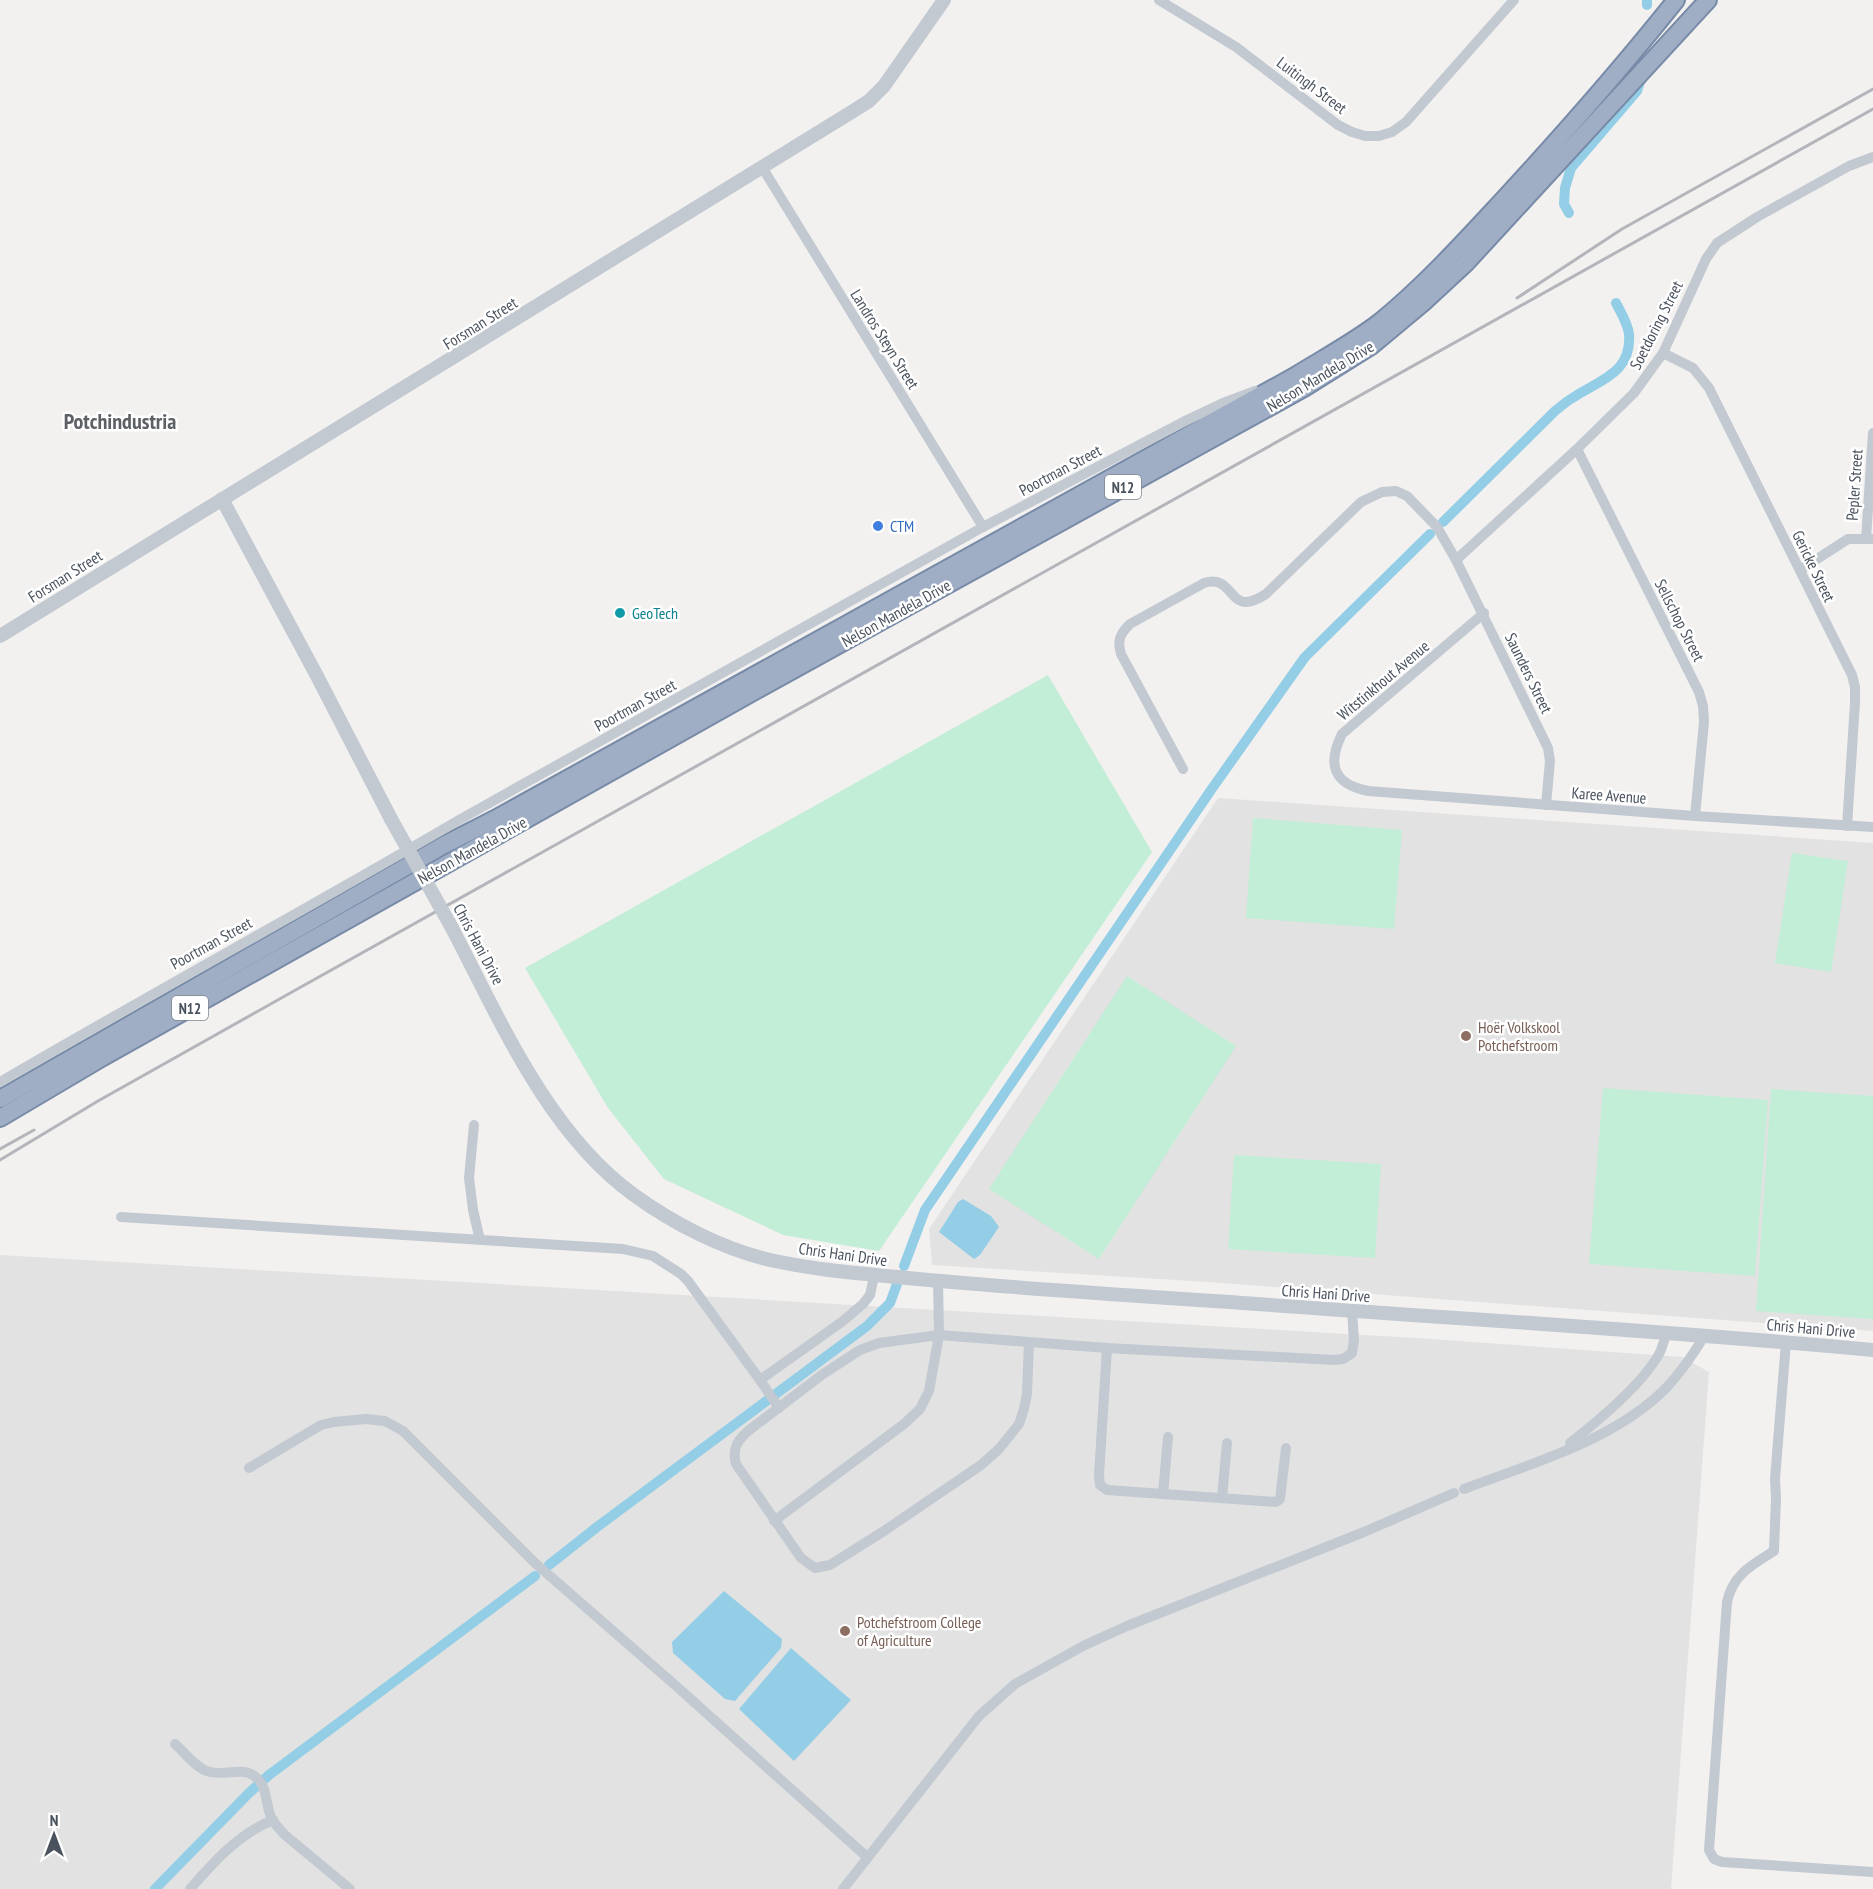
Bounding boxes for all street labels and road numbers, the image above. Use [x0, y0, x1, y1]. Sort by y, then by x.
street label: Luitingh Street [1273, 52, 1351, 118]
street label: Soetdoring Street [1625, 277, 1687, 373]
street label: Landros Steyn Street [846, 285, 924, 393]
street label: Forsman Street [439, 292, 521, 354]
street label: Nelson Mandela Drive [1263, 336, 1377, 416]
street label: Poortman Street [1016, 440, 1105, 500]
street label: Pepler Street [1842, 448, 1867, 521]
road number: N12 [1105, 475, 1141, 499]
street label: Gericke Street [1788, 527, 1840, 606]
street label: Forsman Street [24, 545, 106, 607]
street label: Nelson Mandela Drive [838, 575, 954, 651]
street label: Sellschop Street [1651, 576, 1709, 665]
street label: Saunders Street [1501, 629, 1557, 717]
street label: Witstinkhout Avenue [1333, 636, 1433, 724]
street label: Poortman Street [591, 674, 680, 736]
street label: Karee Avenue [1571, 782, 1647, 808]
street label: Nelson Mandela Drive [414, 812, 530, 888]
street label: Chris Hani Drive [449, 900, 509, 988]
street label: Poortman Street [167, 912, 256, 974]
road number: N12 [172, 996, 208, 1020]
street label: Chris Hani Drive [798, 1238, 888, 1270]
street label: Chris Hani Drive [1281, 1280, 1371, 1306]
street label: Chris Hani Drive [1766, 1314, 1856, 1342]

